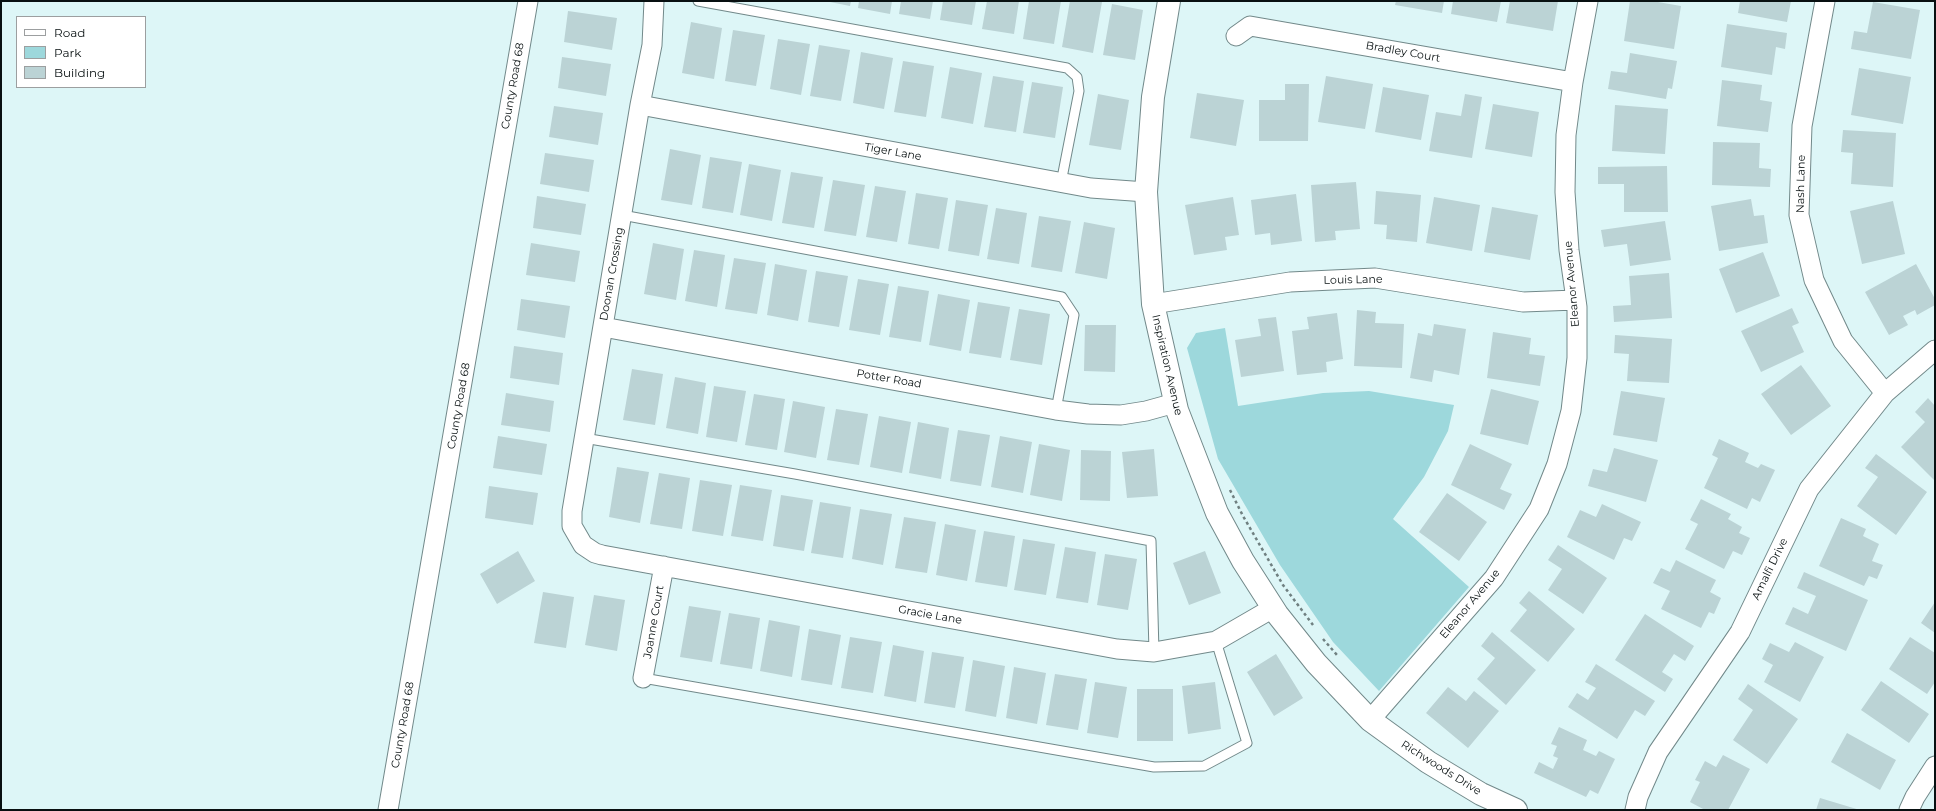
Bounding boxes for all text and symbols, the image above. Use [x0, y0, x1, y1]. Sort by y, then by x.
legend [16, 16, 146, 88]
text: Road [54, 25, 85, 40]
street label: Bradley Court [1365, 39, 1441, 65]
street label: County Road 68 [499, 42, 527, 130]
text: Park [54, 45, 81, 60]
text: Building [54, 65, 105, 80]
street label: Tiger Lane [863, 140, 923, 164]
street label: Nash Lane [1794, 155, 1808, 213]
street label: Doonan Crossing [597, 226, 627, 322]
street label: Eleanor Avenue [1562, 240, 1582, 328]
street label: Louis Lane [1323, 273, 1383, 287]
street label: Inspiration Avenue [1149, 313, 1185, 417]
street label: County Road 68 [445, 362, 473, 450]
street label: Potter Road [855, 367, 923, 391]
street label: Amalfi Drive [1749, 536, 1791, 602]
street label: Eleanor Avenue [1437, 567, 1503, 641]
street label: Joanne Court [641, 584, 667, 660]
street label: Gracie Lane [897, 603, 963, 627]
street label: County Road 68 [389, 681, 417, 769]
street label: Richwoods Drive [1398, 738, 1484, 798]

